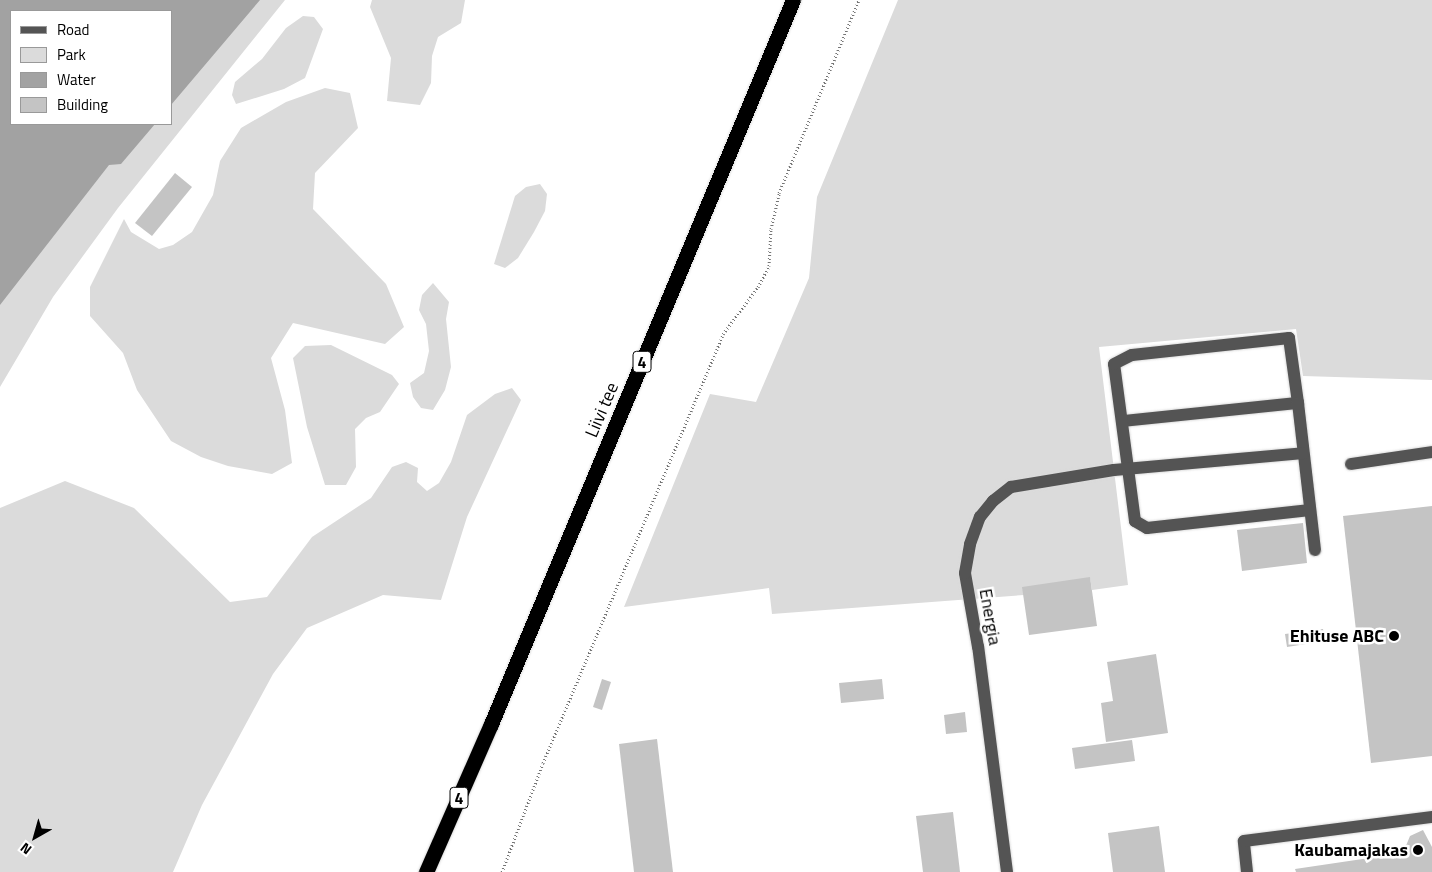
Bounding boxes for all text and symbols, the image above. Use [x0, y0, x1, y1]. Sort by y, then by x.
legend [10, 10, 172, 125]
text: Road [57, 18, 89, 41]
text: Park [57, 43, 86, 66]
text: Water [57, 68, 96, 91]
text: Building [57, 93, 108, 116]
road number: 4 [632, 348, 652, 376]
street label: Liivi tee [581, 379, 623, 441]
street label: Energia [974, 587, 1006, 647]
place label: Ehituse ABC [1290, 625, 1384, 647]
marker: Ehituse ABC [1388, 630, 1400, 642]
road number: 4 [449, 784, 469, 811]
north arrow [10, 812, 60, 862]
text: N [15, 838, 36, 860]
place label: Kaubamajakas [1294, 839, 1408, 861]
marker: Kaubamajakas [1412, 844, 1424, 856]

